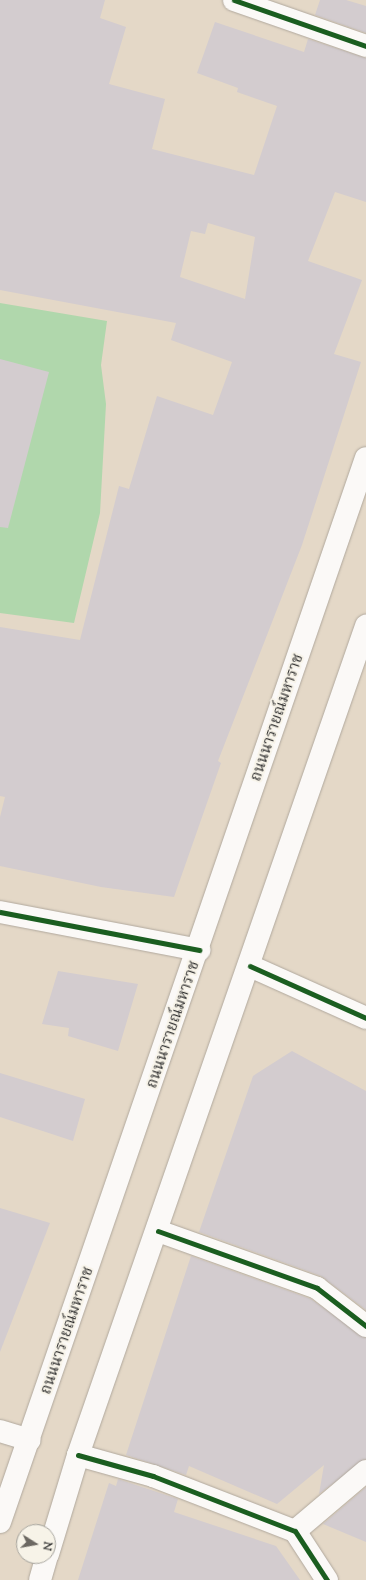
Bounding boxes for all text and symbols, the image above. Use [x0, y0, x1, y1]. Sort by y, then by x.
street label: ถนนนารายณ์มหาราช [248, 652, 308, 784]
street label: ถนนนารายณ์มหาราช [144, 959, 204, 1091]
street label: ถนนนารายณ์มหาราช [38, 1265, 98, 1397]
north arrow [16, 1524, 56, 1564]
text: N [38, 1540, 55, 1552]

